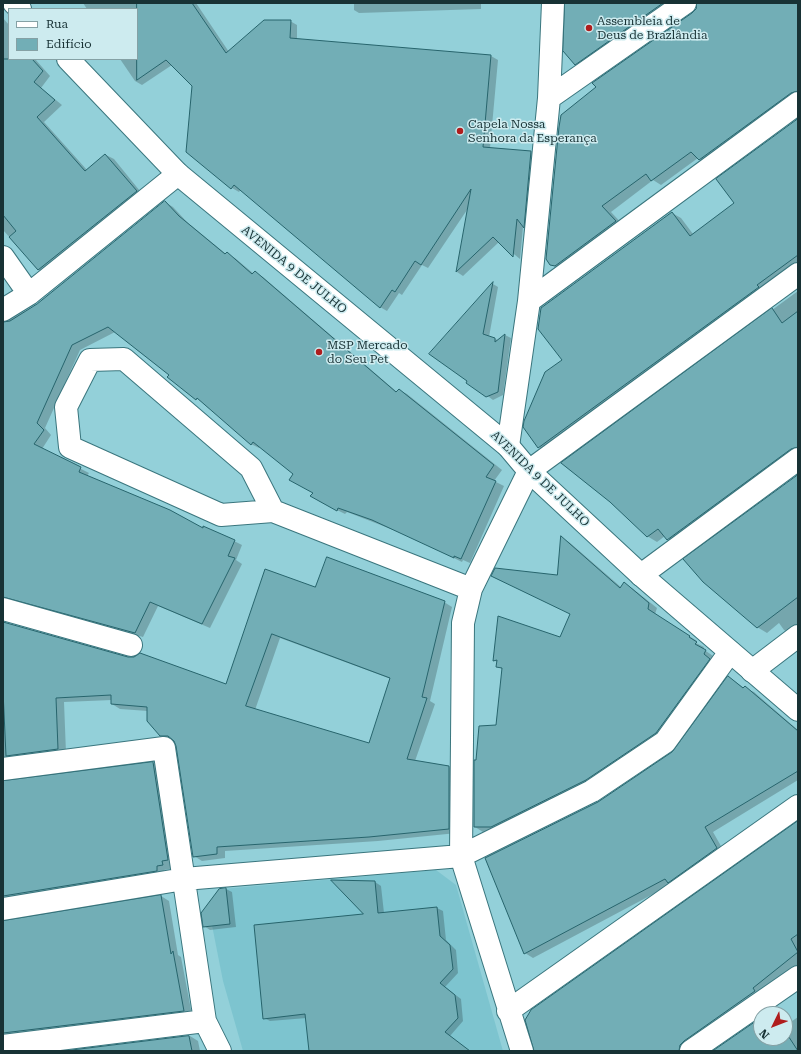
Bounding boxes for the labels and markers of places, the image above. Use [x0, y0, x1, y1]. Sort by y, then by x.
place label: Assembleia de Deus de Brazlândia [597, 14, 707, 42]
marker: Assembleia de Deus de Brazlândia [584, 23, 594, 33]
place label: Capela Nossa Senhora da Esperança [468, 117, 597, 145]
marker: Capela Nossa Senhora da Esperança [455, 126, 465, 136]
place label: MSP Mercado do Seu Pet [327, 338, 408, 366]
marker: MSP Mercado do Seu Pet [314, 347, 324, 357]

